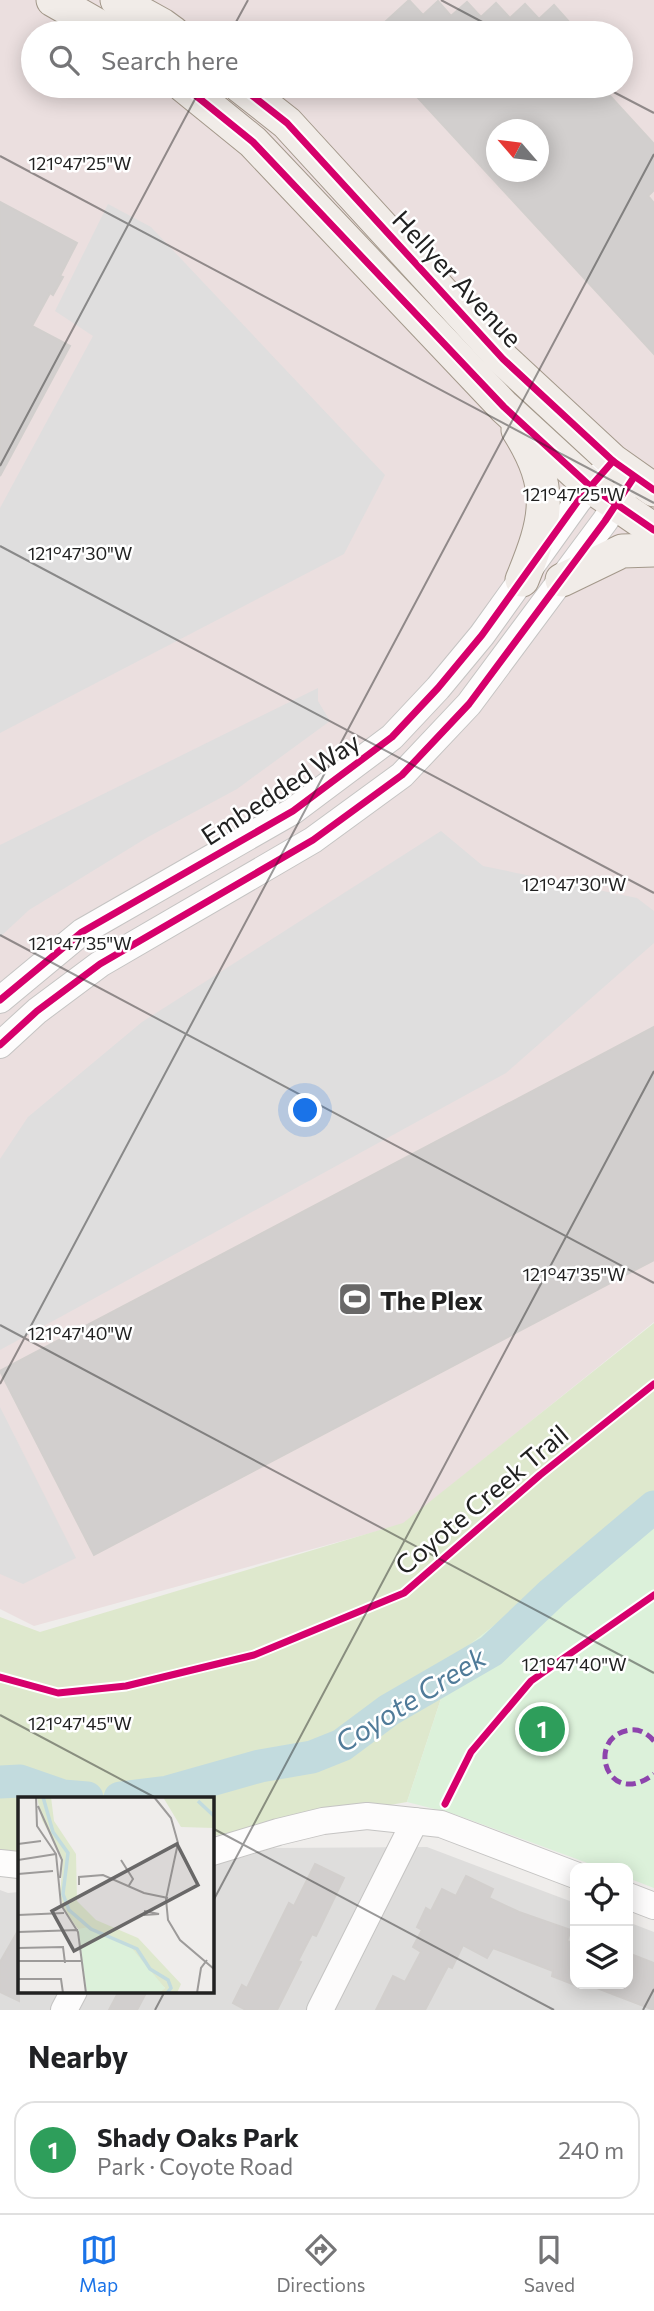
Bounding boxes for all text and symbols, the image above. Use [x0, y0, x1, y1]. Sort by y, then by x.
search box [21, 21, 633, 98]
icon: search [45, 41, 83, 79]
text: Search here [101, 44, 239, 75]
north arrow [486, 119, 549, 182]
text: 121°47'25"W [29, 152, 131, 174]
street label: Hellyer Avenue [387, 203, 529, 353]
text: 121°47'25"W [523, 483, 625, 505]
text: 121°47'30"W [28, 542, 132, 564]
street label: Embedded Way [195, 725, 365, 851]
text: 121°47'30"W [522, 873, 626, 895]
text: 121°47'35"W [28, 932, 132, 954]
your location [288, 1093, 322, 1127]
text: 121°47'35"W [522, 1263, 626, 1285]
sports icon: The Plex [336, 1280, 374, 1318]
place label: The Plex [380, 1284, 483, 1315]
text: 121°47'40"W [27, 1322, 133, 1344]
street label: Coyote Creek Trail [388, 1418, 574, 1580]
water label: Coyote Creek [328, 1639, 492, 1759]
text: 121°47'40"W [521, 1653, 627, 1675]
pin: 1 [519, 1703, 565, 1755]
text: 121°47'45"W [28, 1712, 132, 1734]
inset map [18, 1797, 214, 1993]
map controls [570, 1863, 633, 1989]
button: locate [570, 1863, 633, 1926]
button: layers [570, 1926, 633, 1989]
text: Nearby [28, 2037, 128, 2074]
text: Shady Oaks Park [97, 2121, 299, 2152]
text: 1 [48, 2136, 58, 2164]
text: 240 m [558, 2136, 624, 2164]
text: Park · Coyote Road [97, 2152, 293, 2180]
tab: Map [79, 2231, 118, 2296]
tab: Directions [276, 2231, 366, 2296]
tab: Saved [524, 2231, 575, 2296]

